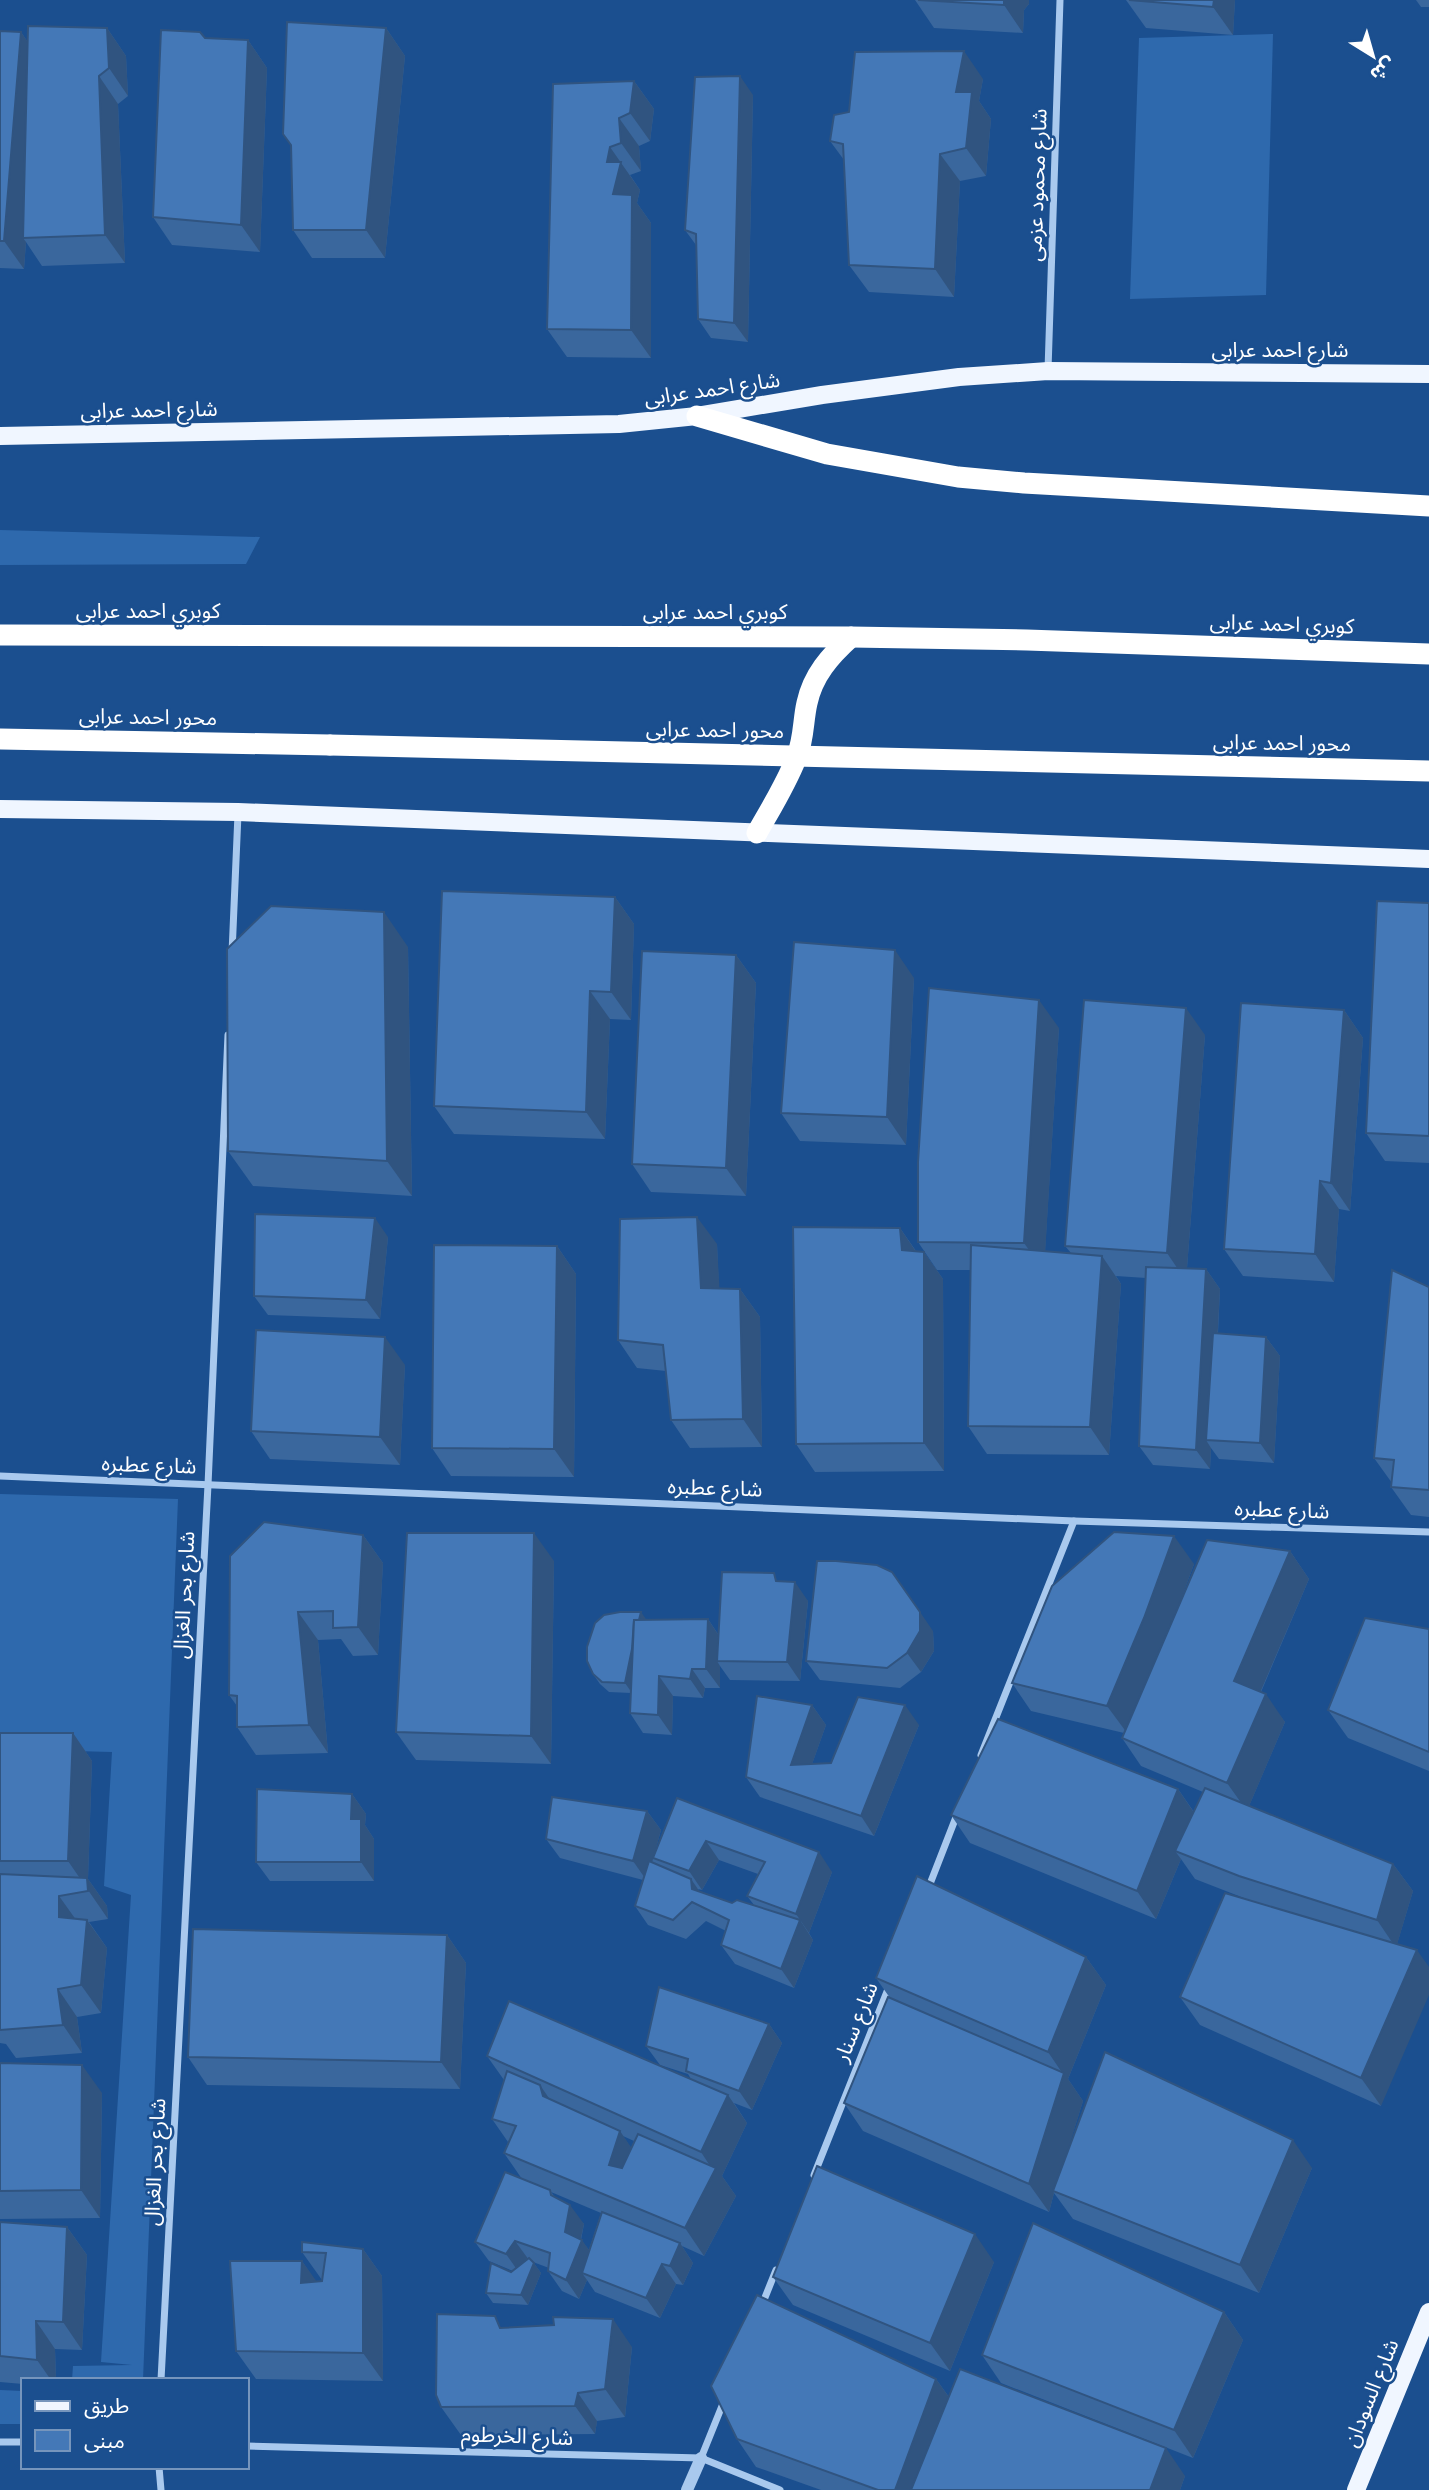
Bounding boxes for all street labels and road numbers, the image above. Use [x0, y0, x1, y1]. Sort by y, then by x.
street label: شارع محمود عزمى [1020, 108, 1055, 262]
street label: شارع احمد عرابى [1211, 336, 1349, 365]
street label: شارع احمد عرابى [642, 366, 782, 413]
street label: شارع احمد عرابى [80, 395, 218, 426]
street label: كوبري احمد عرابى [76, 597, 221, 627]
street label: كوبري احمد عرابى [643, 598, 788, 628]
street label: كوبري احمد عرابى [1209, 607, 1355, 642]
street label: محور احمد عرابى [79, 702, 217, 730]
street label: محور احمد عرابى [646, 715, 784, 743]
street label: محور احمد عرابى [1213, 728, 1351, 756]
street label: شارع عطبره [101, 1449, 197, 1482]
street label: شارع عطبره [667, 1472, 763, 1505]
street label: شارع عطبره [1234, 1494, 1330, 1527]
street label: شارع بحر الغزال [167, 1530, 202, 1660]
street label: شارع سنار [827, 1978, 886, 2067]
street label: شارع بحر الغزال [138, 2097, 173, 2227]
street label: شارع السودان [1337, 2335, 1406, 2451]
street label: شارع الخرطوم [460, 2420, 574, 2454]

